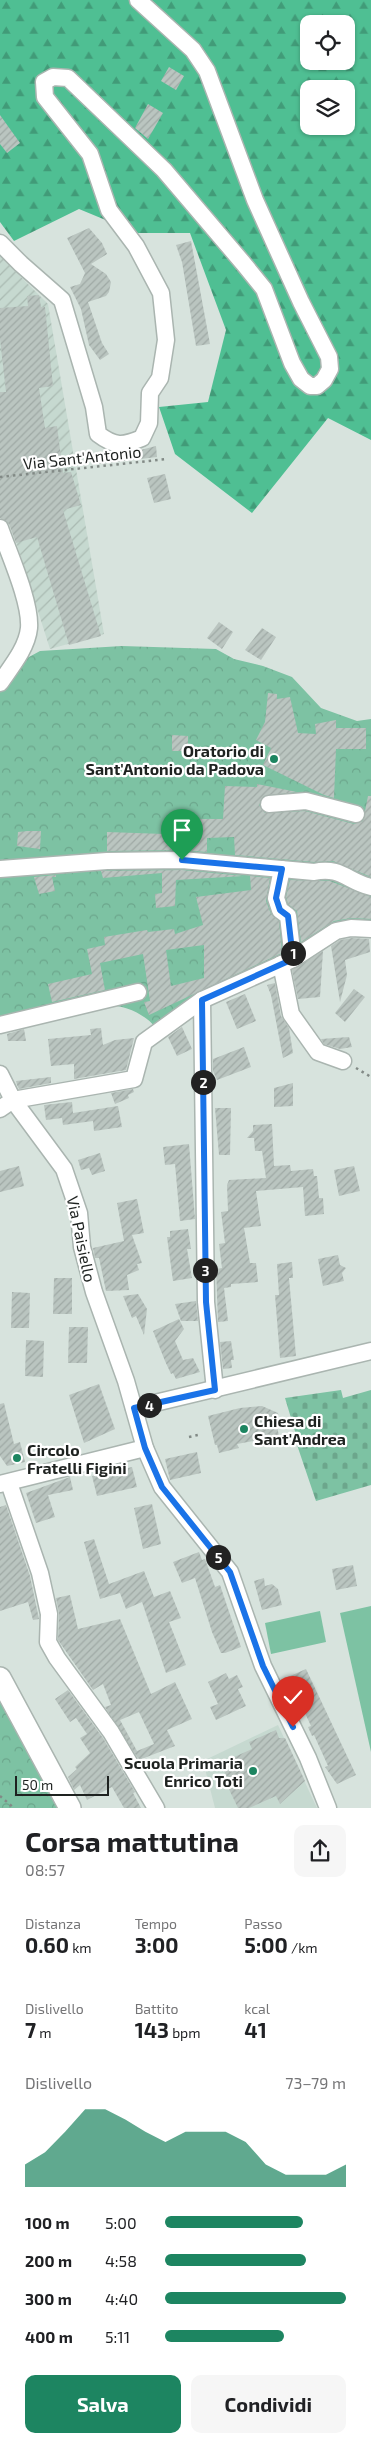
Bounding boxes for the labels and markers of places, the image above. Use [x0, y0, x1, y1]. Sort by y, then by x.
place label: Oratorio di Sant'Antonio da Padova [86, 741, 264, 778]
marker: Oratorio di Sant'Antonio da Padova [268, 753, 280, 765]
pin [161, 809, 203, 860]
pin: 1 [280, 940, 306, 966]
pin: 2 [190, 1070, 216, 1094]
pin: 3 [192, 1258, 218, 1282]
pin: 4 [136, 1392, 162, 1418]
place label: Chiesa di Sant'Andrea [254, 1411, 346, 1448]
marker: Chiesa di Sant'Andrea [238, 1423, 250, 1435]
place label: Circolo Fratelli Figini [27, 1440, 127, 1477]
marker: Circolo Fratelli Figini [11, 1452, 23, 1464]
pin: 5 [206, 1544, 230, 1570]
pin [272, 1676, 314, 1727]
place label: Scuola Primaria Enrico Toti [124, 1753, 243, 1790]
marker: Scuola Primaria Enrico Toti [247, 1765, 259, 1777]

